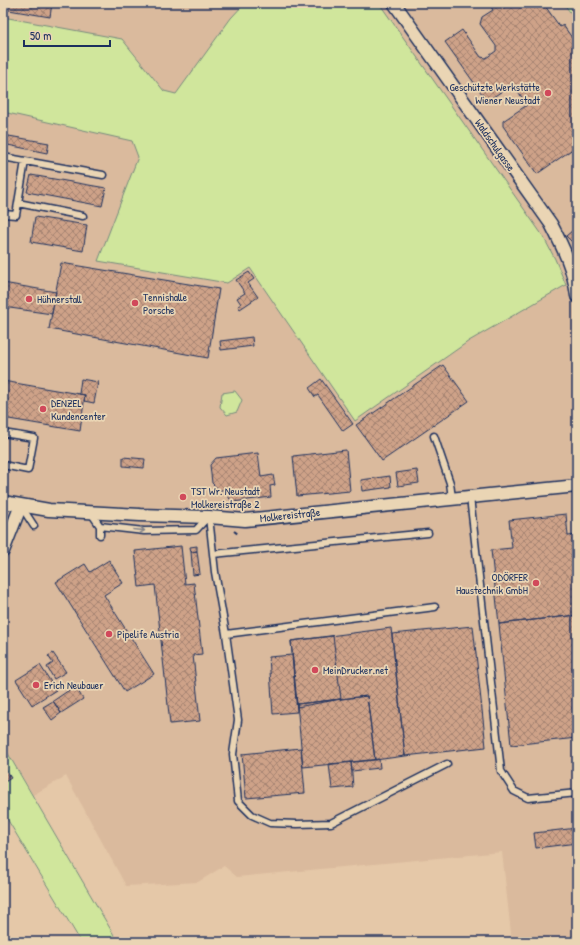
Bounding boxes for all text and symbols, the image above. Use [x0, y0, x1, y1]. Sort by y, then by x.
scale bar [24, 22, 110, 48]
text: 50 m [30, 27, 51, 44]
place label: Geschützte Werkstätte Wiener Neustadt [449, 80, 541, 107]
marker: Geschützte Werkstätte Wiener Neustadt [543, 88, 553, 98]
street label: Waldschulgasse [472, 116, 519, 174]
place label: Tennishalle Porsche [143, 290, 188, 317]
place label: Hühnerstall [37, 292, 82, 306]
marker: Hühnerstall [24, 294, 34, 304]
marker: Tennishalle Porsche [130, 298, 140, 308]
place label: DENZEL Kundencenter [51, 396, 107, 423]
marker: DENZEL Kundencenter [38, 404, 48, 414]
place label: TST Wr. Neustadt Molkereistraße 2 [191, 484, 260, 511]
marker: TST Wr. Neustadt Molkereistraße 2 [178, 492, 188, 502]
street label: Molkereistraße [259, 505, 322, 525]
one-way arrow [132, 527, 145, 534]
place label: ODÖRFER Haustechnik GmbH [456, 570, 528, 597]
marker: ODÖRFER Haustechnik GmbH [531, 578, 541, 588]
place label: Pipelife Austria [117, 627, 180, 641]
marker: Pipelife Austria [104, 629, 114, 639]
place label: MeinDrucker.net [323, 663, 388, 677]
marker: MeinDrucker.net [310, 665, 320, 675]
place label: Erich Neubauer [44, 678, 104, 692]
marker: Erich Neubauer [31, 680, 41, 690]

